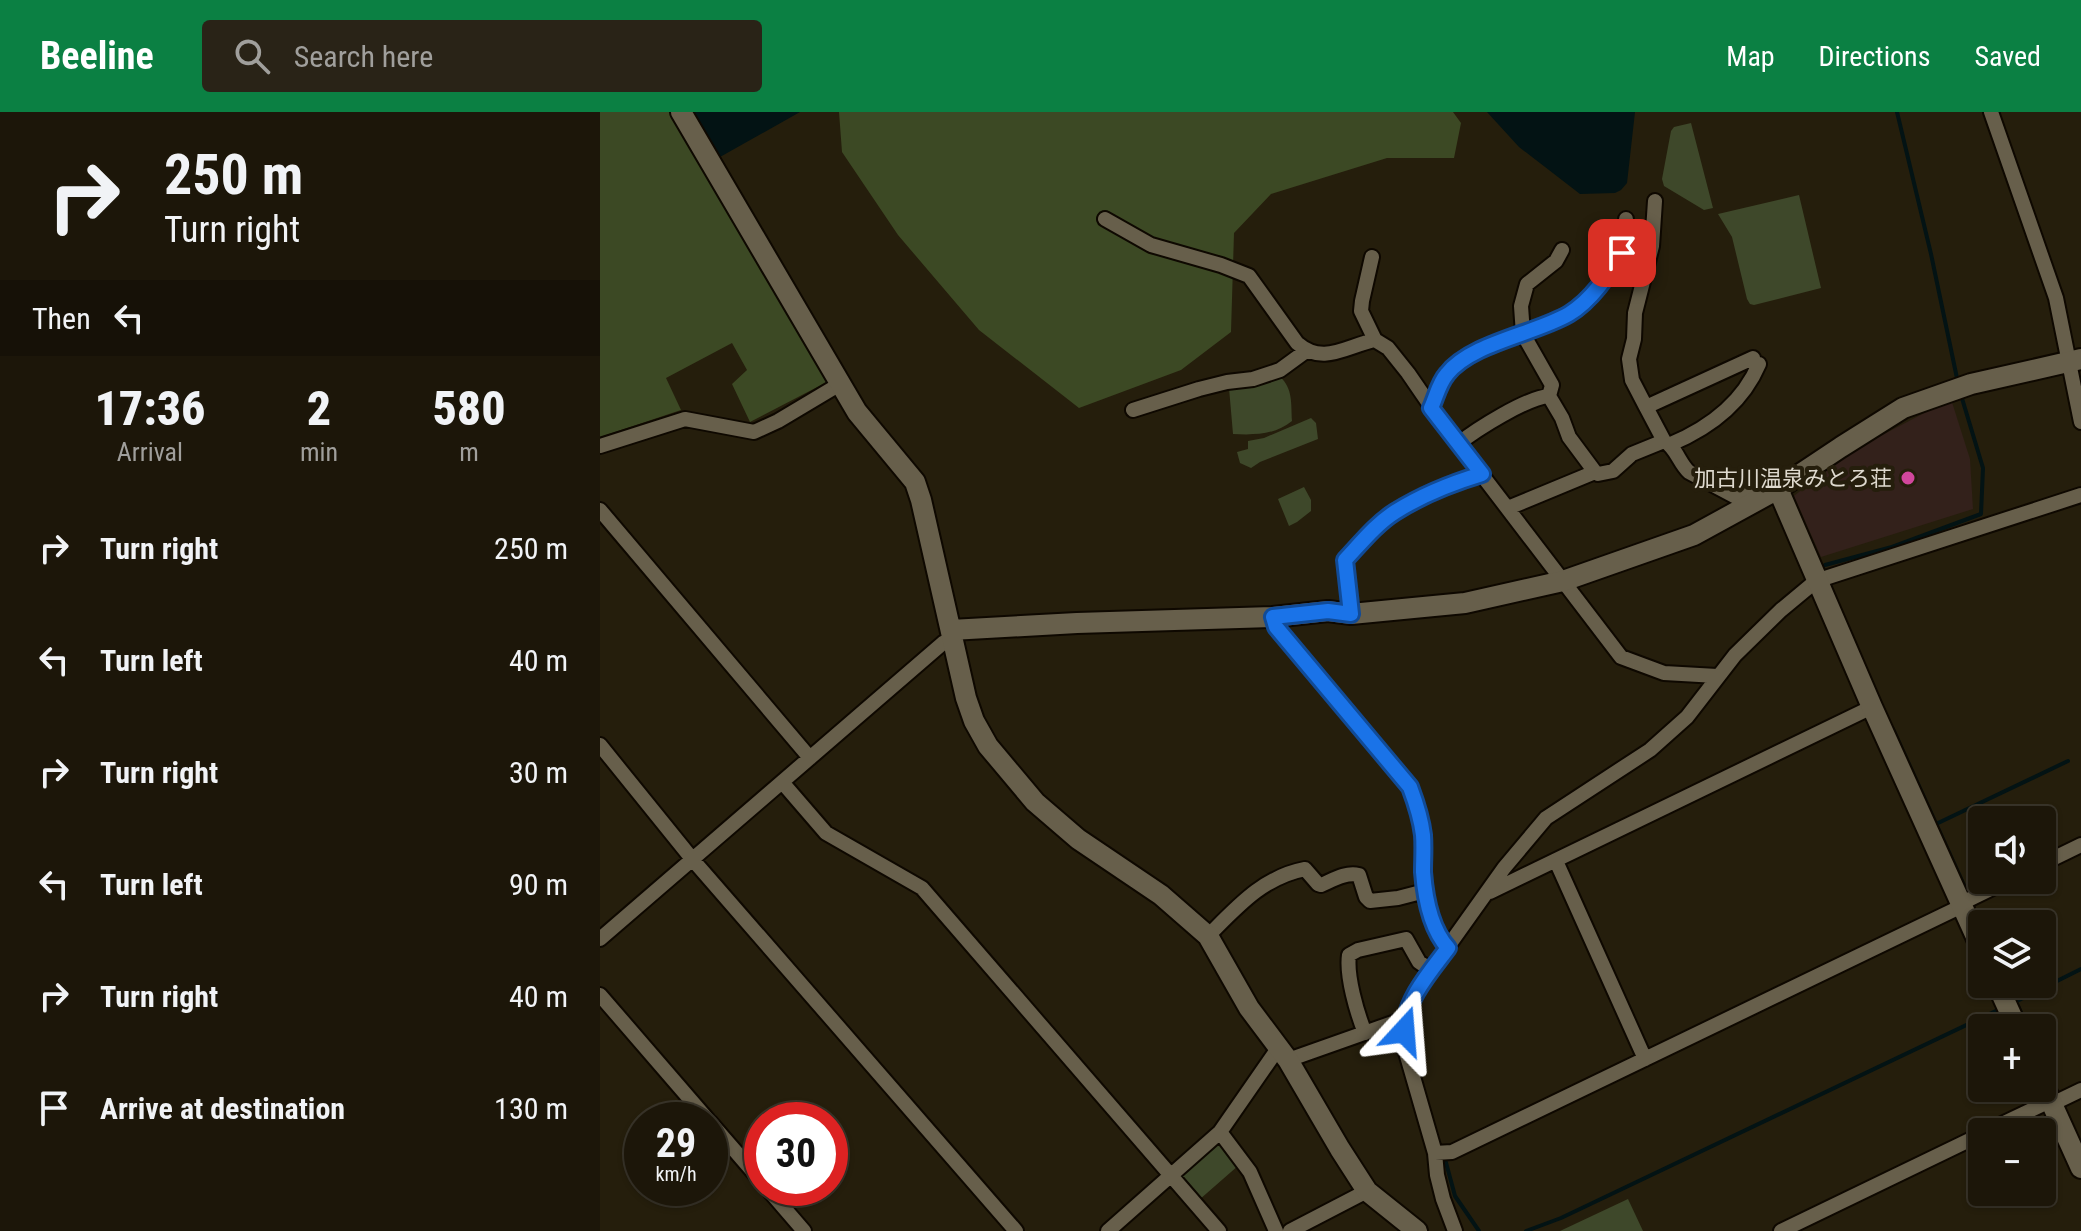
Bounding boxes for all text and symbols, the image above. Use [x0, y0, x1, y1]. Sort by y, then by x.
search box [202, 20, 762, 92]
text: Beeline [40, 34, 154, 78]
icon: search [230, 34, 274, 78]
text: Search here [294, 39, 433, 74]
text: Map [1726, 40, 1775, 73]
text: Directions [1819, 40, 1930, 73]
text: Saved [1974, 40, 2041, 73]
text: 250 m [164, 142, 303, 208]
icon: right [32, 144, 136, 248]
text: Turn right [164, 209, 300, 251]
pin [1588, 219, 1656, 287]
icon: arrive [1600, 231, 1644, 275]
icon: left [107, 296, 151, 340]
text: Then [32, 301, 91, 336]
text: 17:36 [94, 380, 206, 437]
text: 2 [307, 380, 331, 437]
text: 580 [432, 380, 506, 437]
text: Arrival [117, 437, 183, 467]
text: min [300, 437, 338, 467]
text: m [459, 437, 479, 467]
place label: 加古川温泉みとろ荘 [1694, 466, 1892, 491]
marker: 加古川温泉みとろ荘 [1899, 469, 1917, 487]
icon: right [32, 526, 76, 570]
text: Turn right [100, 531, 218, 566]
text: 250 m [494, 531, 568, 566]
icon: left [32, 638, 76, 682]
text: Turn left [100, 643, 203, 678]
text: 40 m [509, 643, 568, 678]
icon: right [32, 750, 76, 794]
text: Turn right [100, 755, 218, 790]
text: 30 m [509, 755, 568, 790]
map controls [1968, 806, 2056, 1206]
button: sound [1968, 806, 2056, 894]
icon: left [32, 862, 76, 906]
text: Turn left [100, 867, 203, 902]
text: 90 m [509, 867, 568, 902]
button: layers [1968, 910, 2056, 998]
icon: right [32, 974, 76, 1018]
text: Turn right [100, 979, 218, 1014]
text: 40 m [509, 979, 568, 1014]
position arrow [1362, 989, 1446, 1073]
button: + [1968, 1014, 2056, 1102]
icon: arrive [32, 1086, 76, 1130]
text: Arrive at destination [100, 1091, 345, 1126]
text: 130 m [494, 1091, 568, 1126]
speed limit sign: 30 [744, 1102, 848, 1206]
button: − [1968, 1118, 2056, 1206]
text: 29 [656, 1120, 696, 1167]
text: km/h [655, 1162, 697, 1186]

